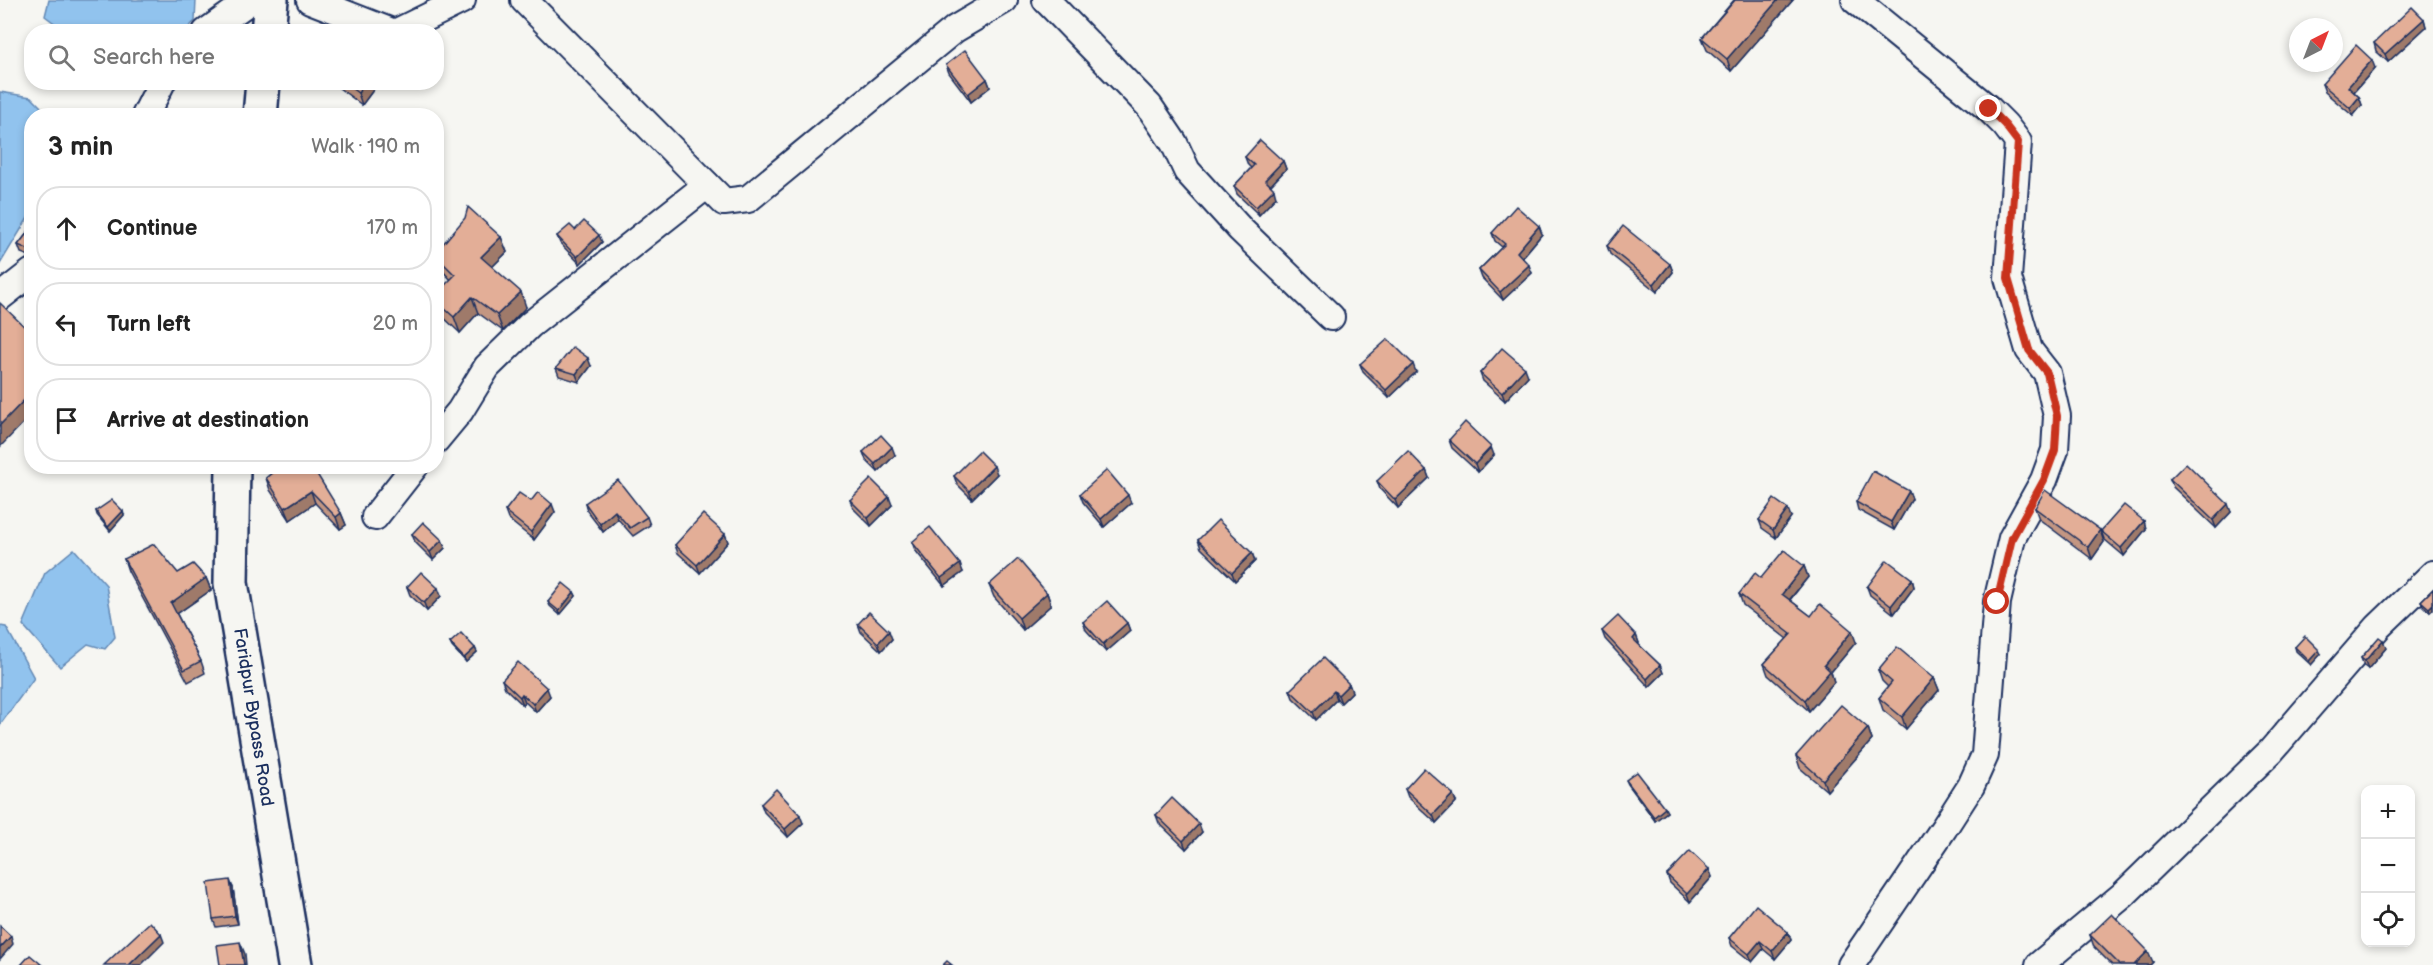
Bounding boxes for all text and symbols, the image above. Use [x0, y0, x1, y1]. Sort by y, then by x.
north arrow [2289, 18, 2343, 72]
search box [24, 24, 444, 90]
icon: search [45, 41, 78, 74]
text: Search here [93, 44, 215, 71]
route end [1975, 95, 2001, 121]
text: 3 min [48, 132, 113, 163]
text: Walk · 190 m [311, 135, 420, 159]
icon: ahead [50, 212, 83, 245]
text: Continue [107, 215, 197, 242]
text: 170 m [367, 216, 418, 240]
icon: left [50, 308, 83, 341]
text: Turn left [107, 311, 191, 338]
text: 20 m [373, 312, 418, 336]
icon: arrive [50, 404, 83, 437]
text: Arrive at destination [107, 407, 309, 434]
route start [1983, 588, 2009, 614]
street label: Faridpur Bypass Road [229, 626, 278, 808]
map controls [2361, 785, 2415, 947]
button: + [2361, 785, 2415, 839]
button: − [2361, 839, 2415, 893]
button: locate [2361, 893, 2415, 947]

